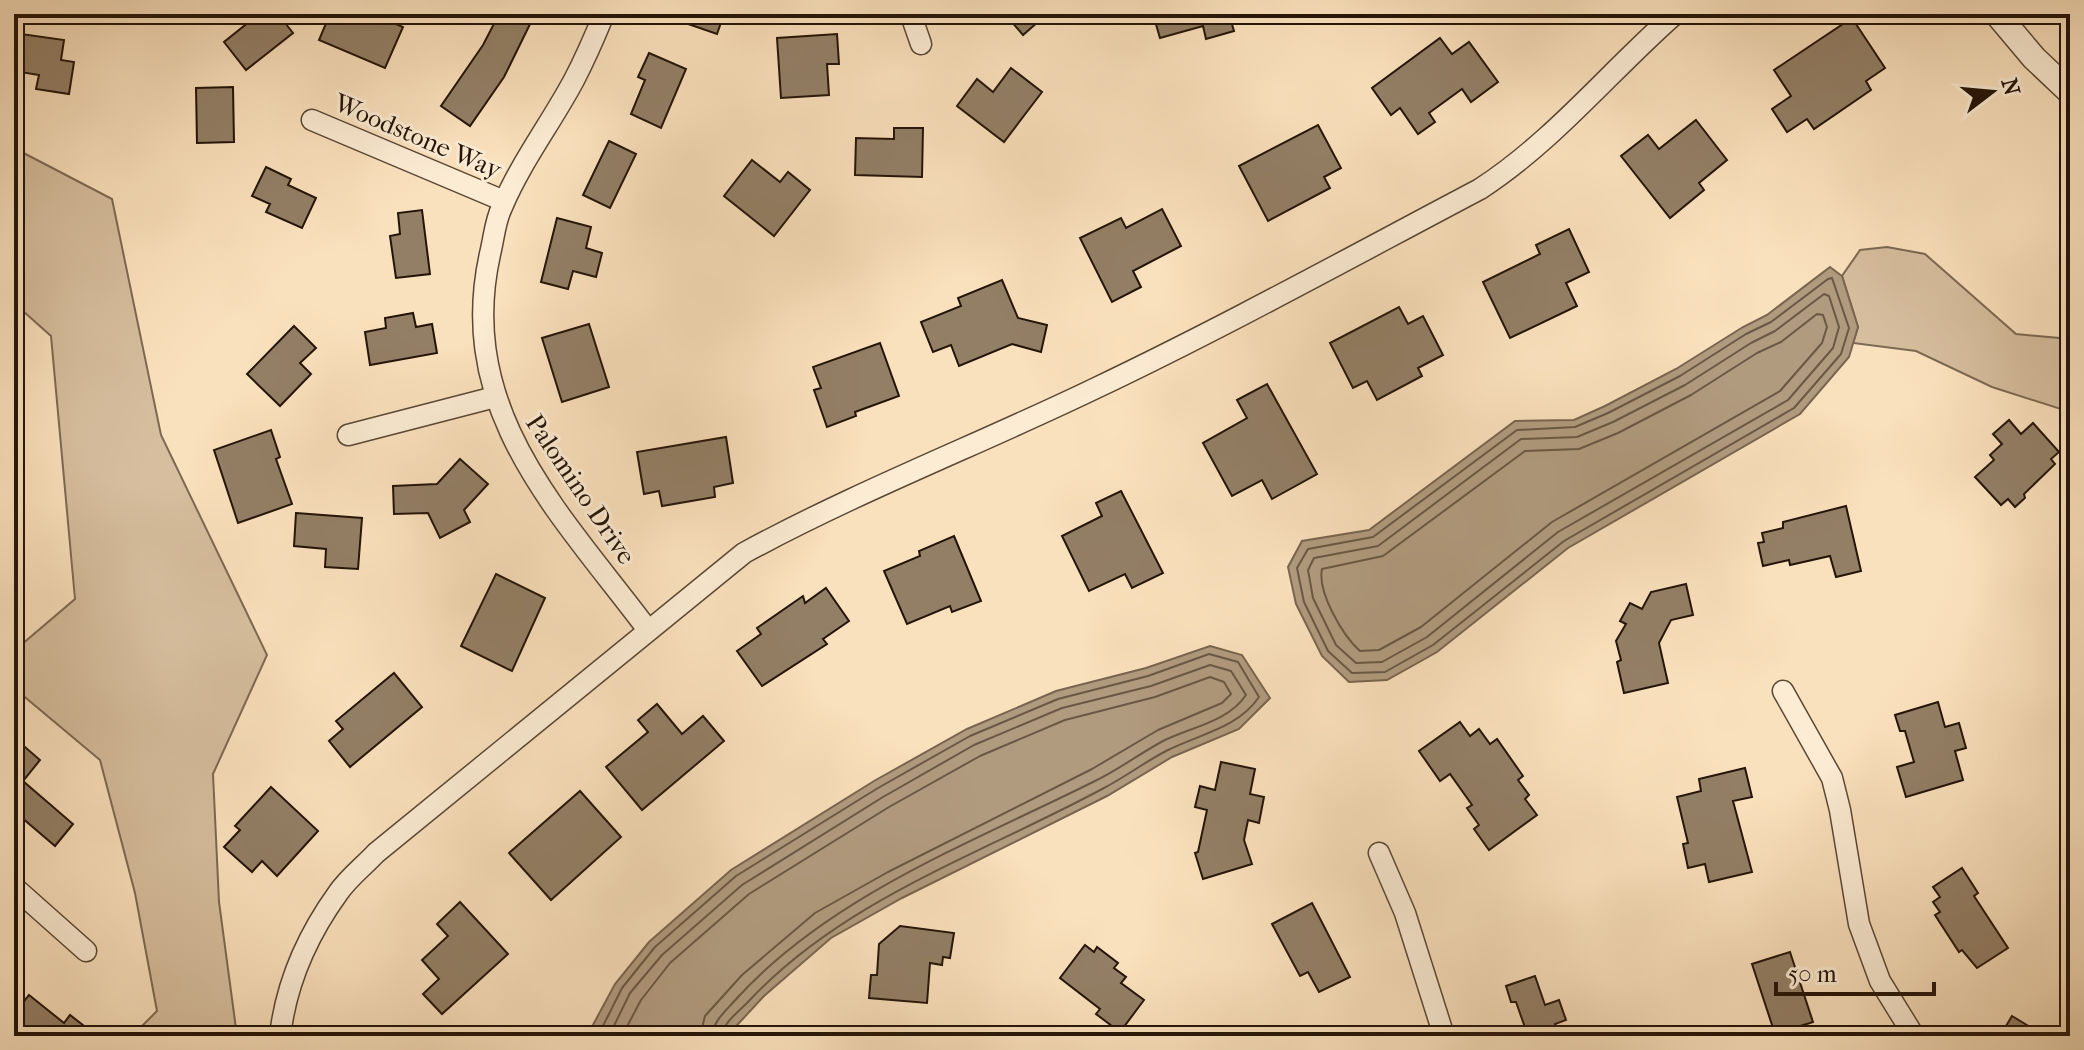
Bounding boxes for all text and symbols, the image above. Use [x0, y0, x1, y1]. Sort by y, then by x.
north arrow [1952, 52, 2032, 132]
text: N [1995, 75, 2025, 99]
street label: Woodstone Way [329, 87, 507, 186]
street label: Palomino Drive [519, 408, 642, 570]
scale bar [1776, 946, 1934, 996]
text: 50 m [1788, 960, 1837, 988]

